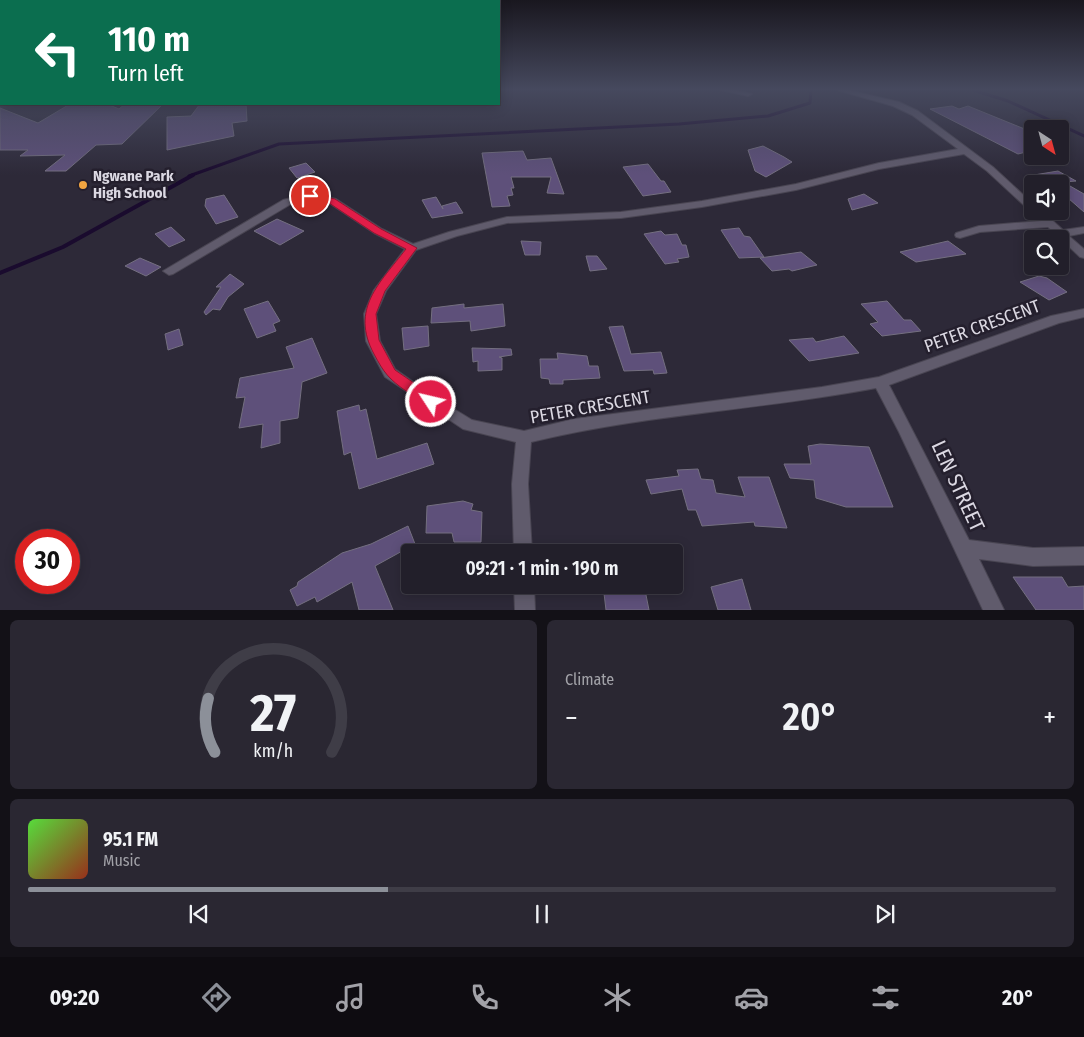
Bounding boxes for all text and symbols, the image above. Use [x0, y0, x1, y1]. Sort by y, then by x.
text: 110 m [108, 18, 190, 60]
icon: left [25, 20, 90, 85]
text: Turn left [108, 60, 184, 87]
north arrow [1024, 120, 1069, 165]
map controls [1024, 120, 1069, 275]
place label: Ngwane Park High School [93, 167, 174, 202]
pin [289, 175, 331, 217]
button: sound [1024, 175, 1069, 220]
marker: Ngwane Park High School [77, 179, 89, 191]
icon: arrive [296, 182, 324, 210]
button: search [1024, 230, 1069, 275]
street label: PETER CRESCENT [921, 295, 1044, 357]
position arrow [404, 375, 456, 427]
street label: PETER CRESCENT [528, 385, 652, 428]
street label: LEN STREET [926, 436, 990, 536]
speed limit sign: 30 [15, 529, 80, 594]
text: 09:21 · 1 min · 190 m [465, 557, 619, 580]
text: Climate [565, 670, 614, 689]
text: 27 [250, 682, 296, 745]
text: 20° [783, 694, 838, 740]
text: − [565, 701, 578, 734]
text: + [1043, 701, 1056, 734]
text: km/h [254, 740, 293, 762]
text: 95.1 FM [103, 828, 158, 851]
text: Music [103, 851, 140, 870]
icon: previous [185, 900, 213, 928]
icon: pause [528, 900, 556, 928]
icon: next [871, 900, 899, 928]
icon: directions [199, 980, 234, 1015]
icon: music [333, 980, 368, 1015]
icon: phone [467, 980, 502, 1015]
icon: climate [600, 980, 635, 1015]
icon: car [734, 980, 769, 1015]
icon: filters [868, 980, 903, 1015]
text: 09:20 [49, 984, 100, 1011]
text: 20° [1002, 984, 1035, 1011]

